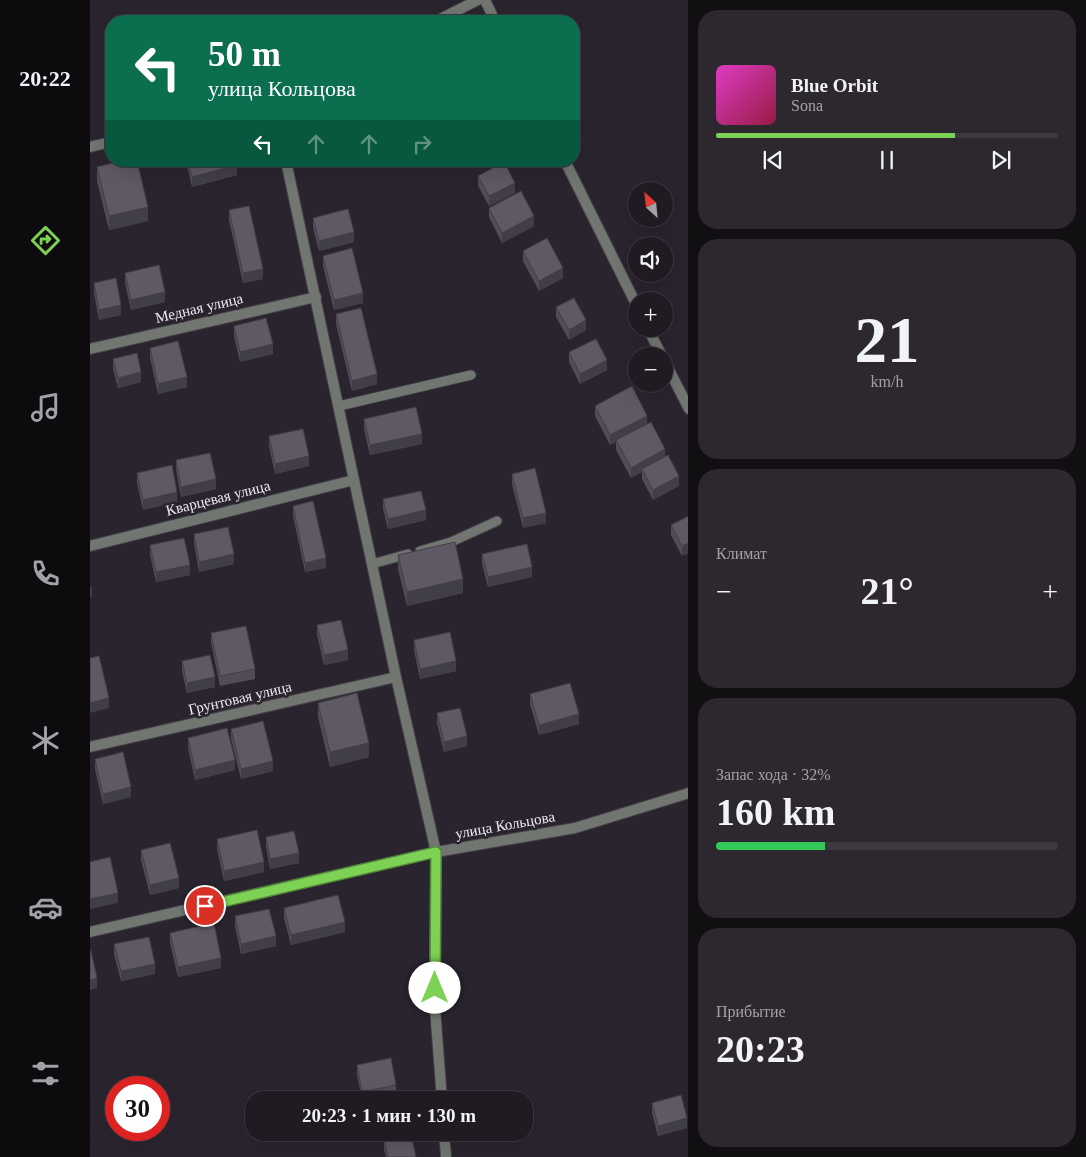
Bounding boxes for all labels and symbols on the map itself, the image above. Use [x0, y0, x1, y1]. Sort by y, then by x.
north arrow [628, 182, 672, 228]
street label: Медная улица [154, 290, 245, 326]
street label: Кварцевая улица [164, 477, 272, 519]
street label: Грунтовая улица [187, 678, 294, 718]
street label: улица Кольцова [454, 808, 556, 842]
pin [184, 885, 226, 927]
position arrow [408, 961, 460, 1013]
speed limit sign: 30 [105, 1076, 170, 1141]

